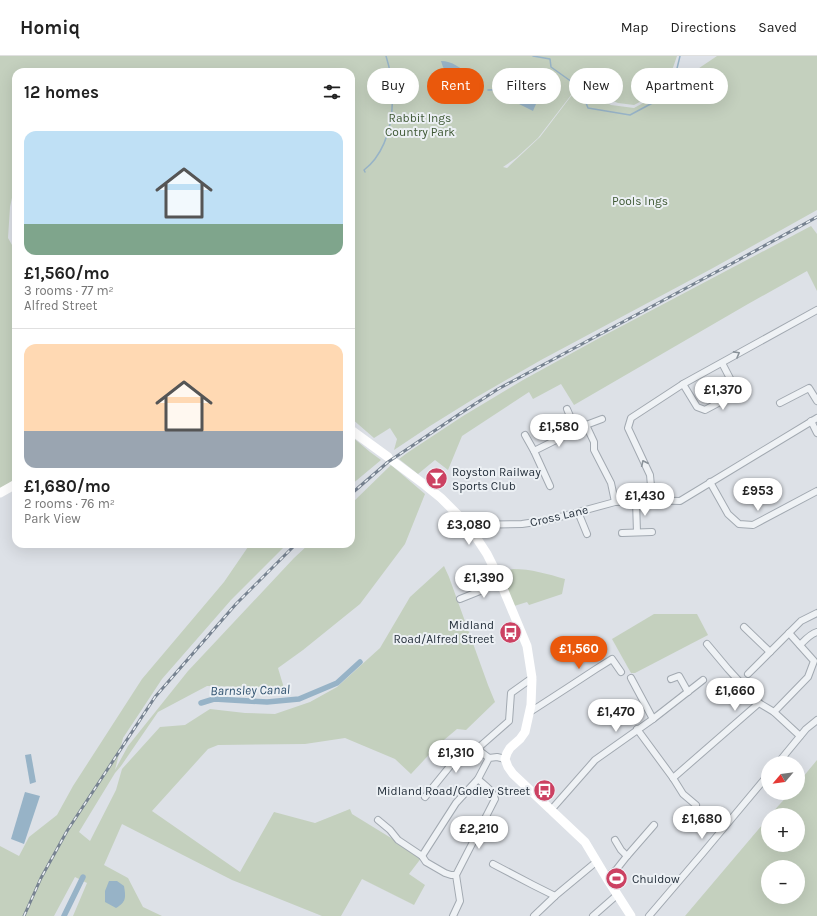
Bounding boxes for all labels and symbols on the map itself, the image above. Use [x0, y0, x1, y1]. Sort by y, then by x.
park label: Rabbit Ings Country Park [385, 111, 455, 139]
park label: Pools Ings [612, 194, 668, 208]
one-way arrow [733, 352, 740, 359]
pin: £1,370 [690, 377, 756, 411]
pin: £1,580 [526, 414, 592, 448]
one-way arrow [641, 459, 649, 467]
place label: Royston Railway Sports Club [452, 465, 541, 493]
bar icon: Royston Railway Sports Club [423, 466, 449, 492]
pin: £953 [734, 478, 782, 512]
pin: £1,430 [612, 483, 678, 517]
street label: Cross Lane [529, 503, 589, 529]
pin: £3,080 [436, 512, 502, 546]
pin: £1,390 [451, 565, 517, 599]
place label: Midland Road/Alfred Street [393, 618, 494, 646]
bus stop icon: Midland Road/Alfred Street [497, 619, 523, 645]
pin: £1,560 [546, 636, 612, 670]
pin: £1,660 [702, 678, 768, 712]
water label: Barnsley Canal [210, 682, 290, 698]
pin: £1,470 [583, 699, 649, 733]
pin: £1,310 [423, 740, 489, 774]
north arrow [761, 756, 805, 800]
bus stop icon: Midland Road/Godley Street [532, 778, 558, 804]
place label: Midland Road/Godley Street [377, 784, 530, 798]
pin: £1,680 [669, 806, 735, 840]
pin: £2,210 [446, 816, 512, 850]
sports icon: Chuldow [604, 866, 630, 892]
place label: Chuldow [632, 872, 680, 886]

